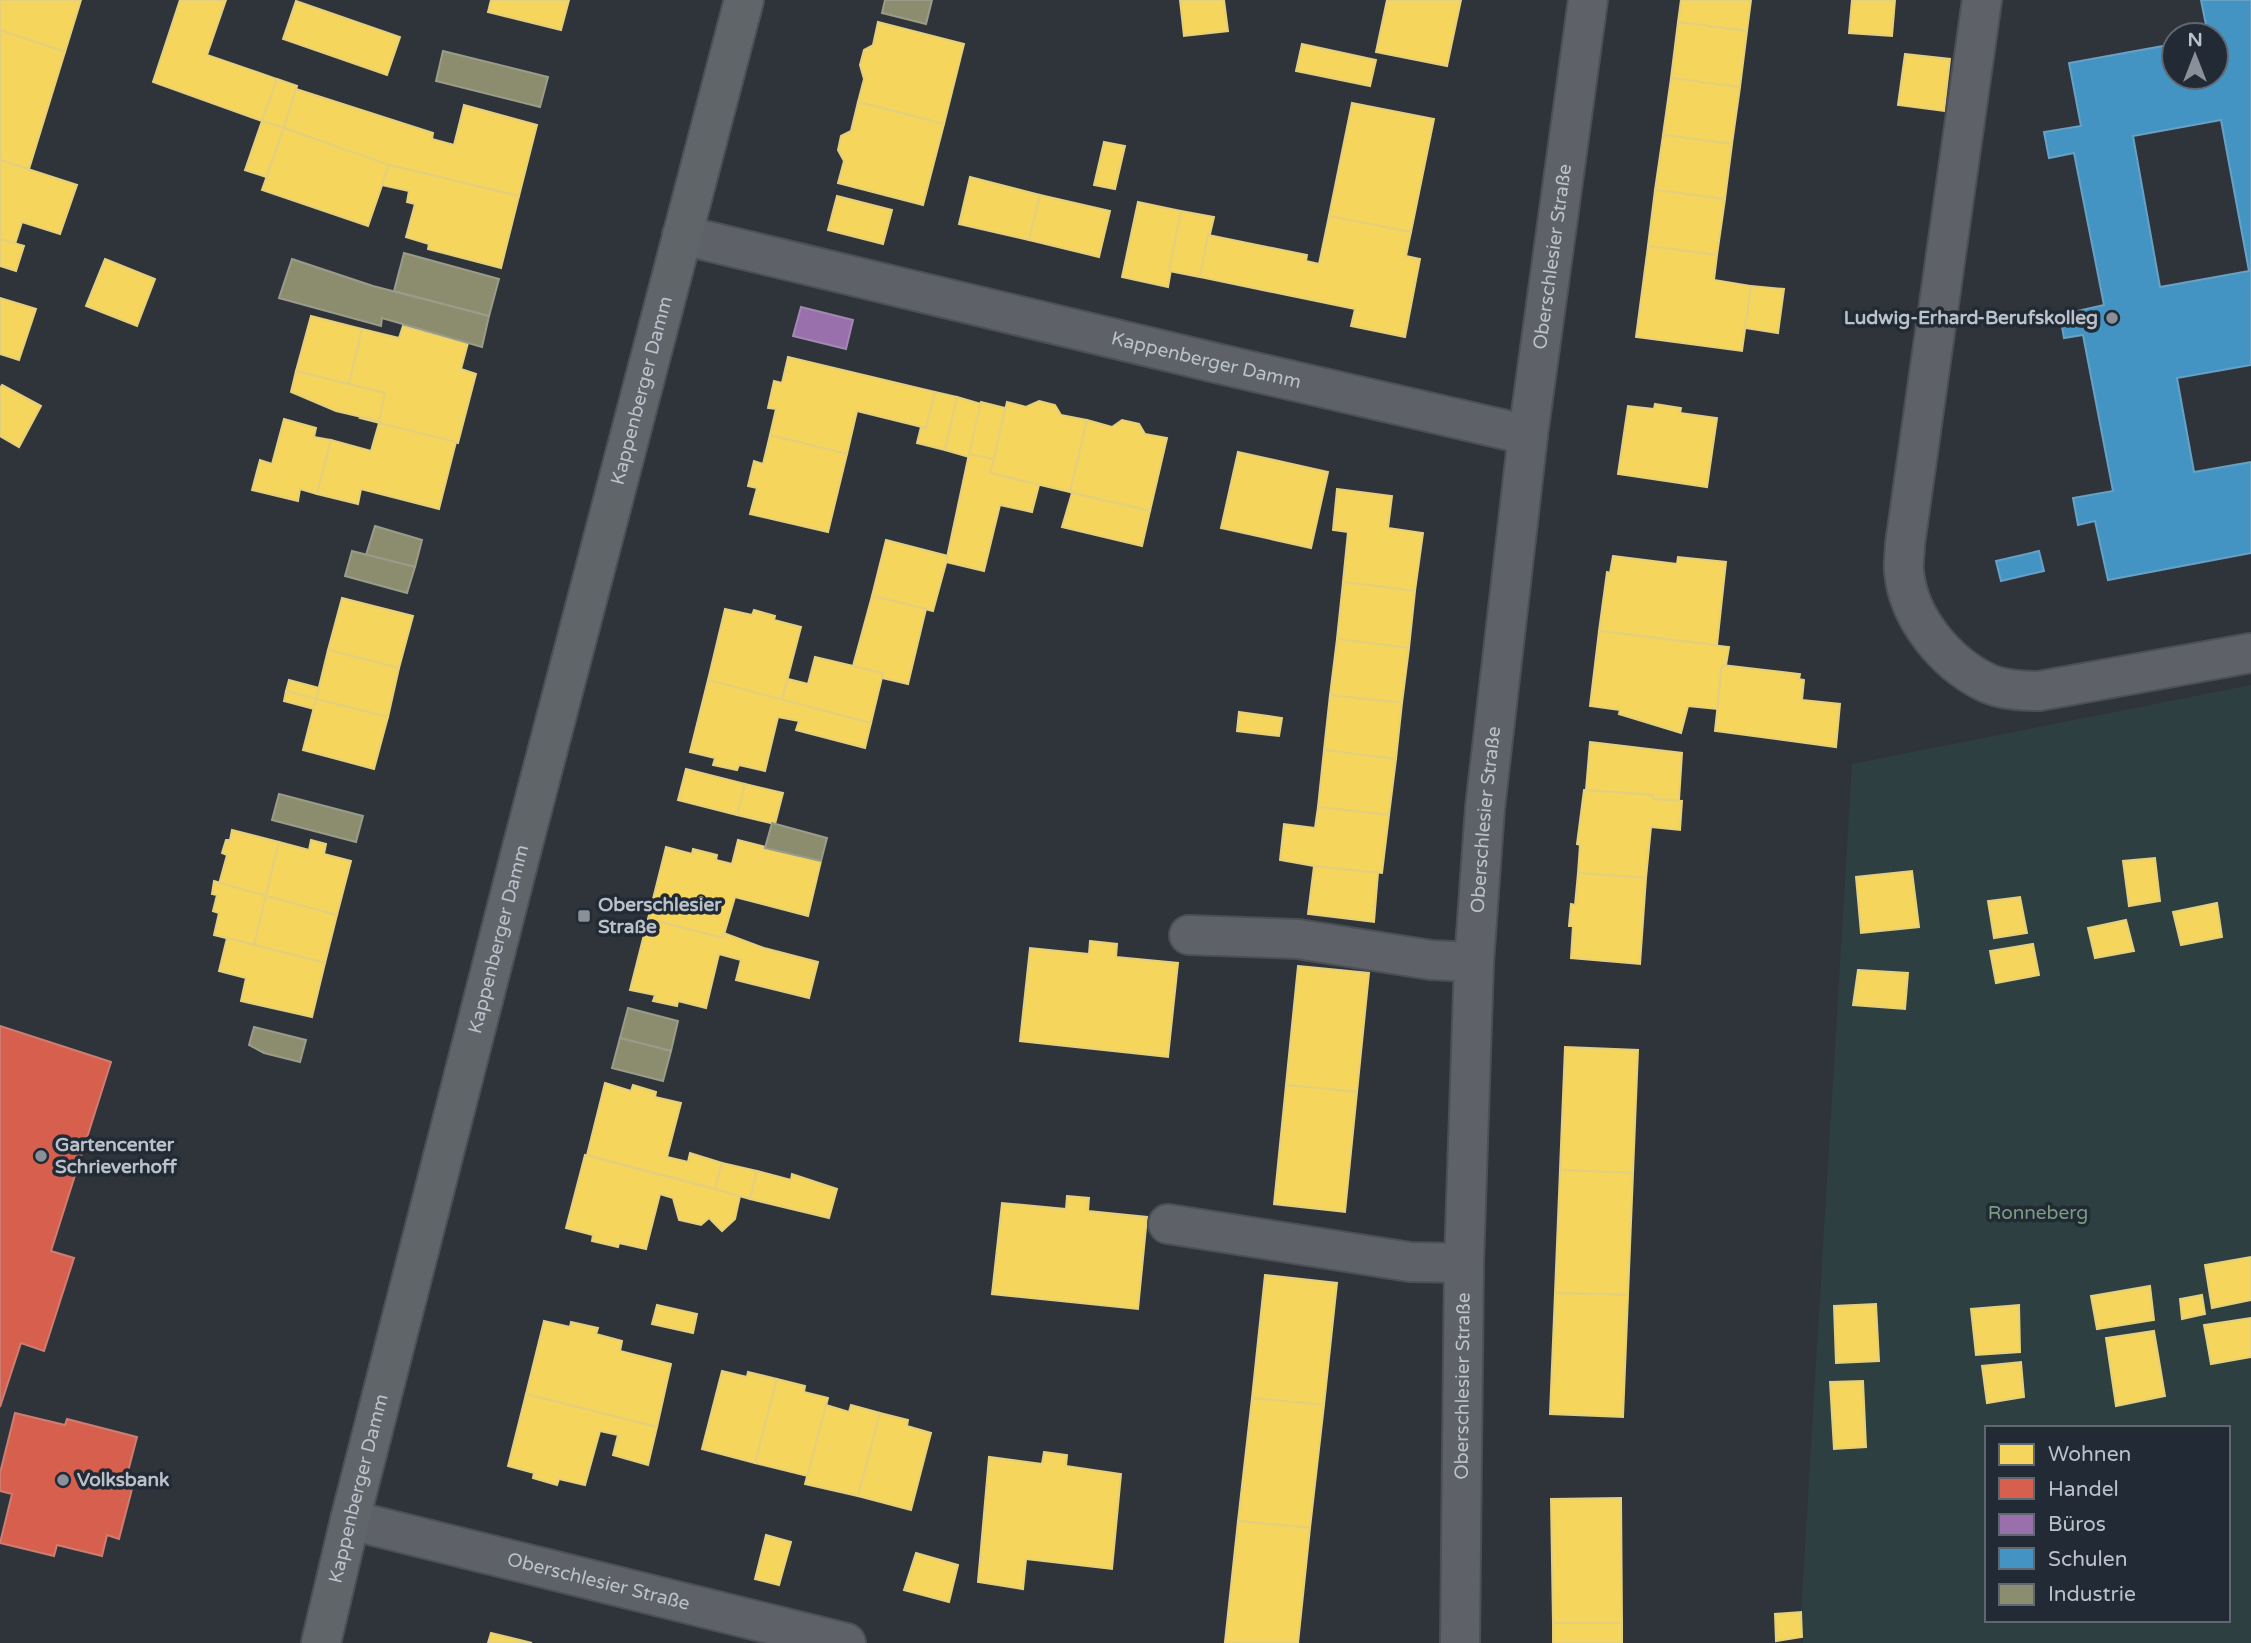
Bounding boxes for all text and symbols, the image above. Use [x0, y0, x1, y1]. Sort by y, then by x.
north arrow [2160, 21, 2230, 91]
text: N [2187, 29, 2203, 51]
street label: Oberschlesier Straße [1529, 162, 1576, 351]
street label: Kappenberger Damm [607, 294, 677, 487]
place label: Ludwig-Erhard-Berufskolleg [1844, 307, 2098, 330]
marker: Ludwig-Erhard-Berufskolleg [2104, 310, 2120, 326]
street label: Kappenberger Damm [1109, 327, 1303, 393]
street label: Oberschlesier Straße [1467, 725, 1505, 914]
street label: Kappenberger Damm [464, 842, 533, 1036]
place label: Oberschlesier Straße [598, 894, 722, 938]
marker: Oberschlesier Straße [576, 908, 592, 924]
place label: Gartencenter Schrieverhoff [55, 1134, 178, 1178]
marker: Gartencenter Schrieverhoff [33, 1148, 49, 1164]
park label: Ronneberg [1988, 1202, 2088, 1224]
street label: Oberschlesier Straße [1451, 1292, 1475, 1480]
street label: Kappenberger Damm [324, 1392, 393, 1585]
legend [1985, 1426, 2230, 1622]
text: Wohnen [2048, 1442, 2131, 1467]
place label: Volksbank [77, 1469, 170, 1491]
marker: Volksbank [55, 1472, 71, 1488]
text: Handel [2048, 1477, 2119, 1502]
text: Büros [2048, 1512, 2106, 1537]
text: Schulen [2048, 1547, 2128, 1572]
street label: Oberschlesier Straße [505, 1548, 692, 1615]
text: Industrie [2048, 1582, 2136, 1607]

